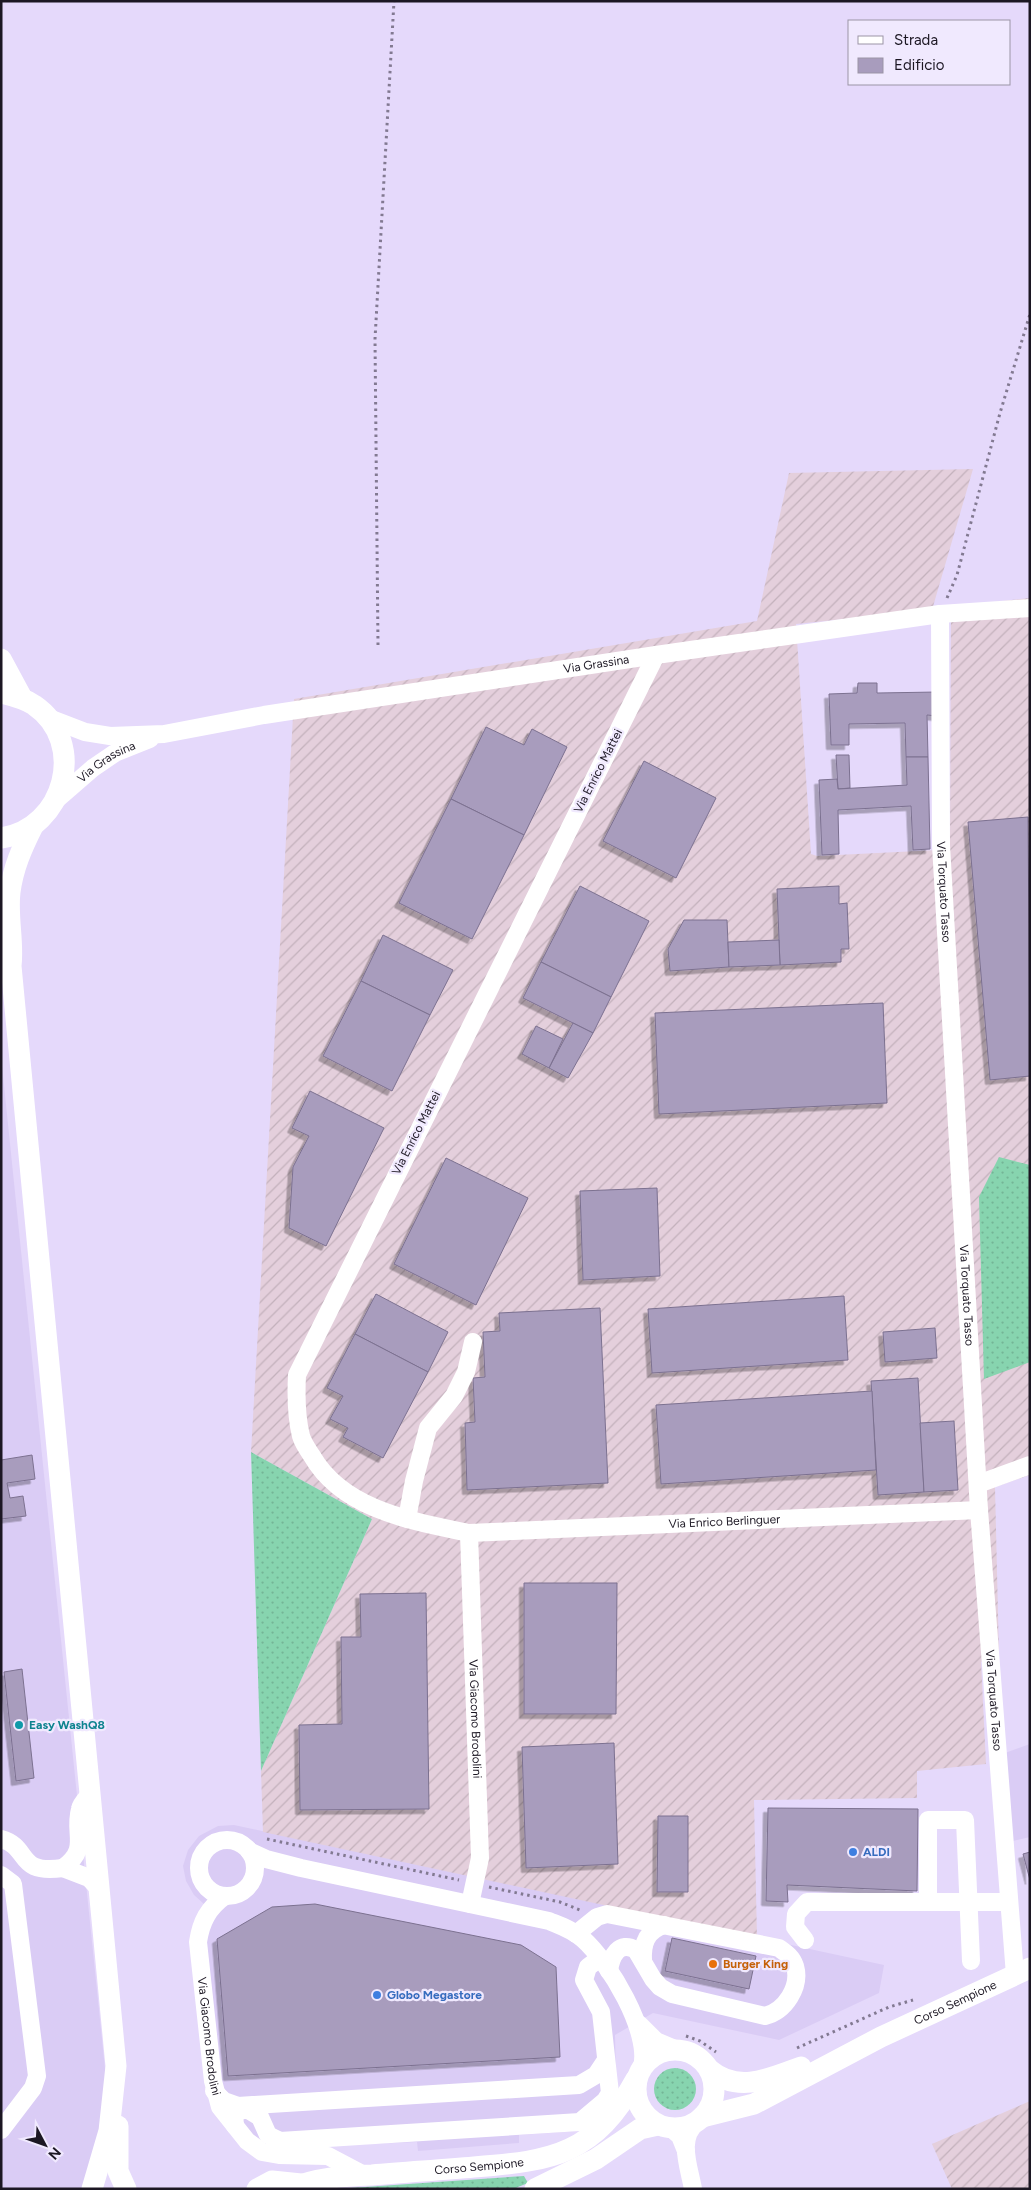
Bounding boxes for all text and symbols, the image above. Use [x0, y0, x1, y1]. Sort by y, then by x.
legend [848, 20, 1011, 85]
text: Strada [894, 31, 938, 49]
text: Edificio [894, 56, 945, 74]
street label: Via Grassina [562, 652, 630, 676]
street label: Via Enrico Mattei [571, 727, 625, 815]
street label: Via Grassina [74, 739, 137, 785]
street label: Via Torquato Tasso [934, 841, 954, 943]
street label: Via Enrico Mattei [389, 1089, 443, 1177]
street label: Via Torquato Tasso [957, 1244, 977, 1346]
street label: Via Enrico Berlinguer [668, 1512, 781, 1531]
street label: Via Torquato Tasso [983, 1649, 1005, 1752]
street label: Via Giacomo Brodolini [466, 1659, 484, 1779]
place label: Easy WashQ8 [29, 1718, 105, 1732]
marker: Easy WashQ8 [13, 1719, 25, 1731]
place label: ALDI [863, 1845, 890, 1859]
marker: ALDI [847, 1846, 859, 1858]
place label: Burger King [723, 1957, 788, 1971]
marker: Burger King [707, 1958, 719, 1970]
street label: Via Giacomo Brodolini [195, 1976, 224, 2097]
street label: Corso Sempione [912, 1977, 999, 2028]
place label: Globo Megastore [387, 1988, 482, 2002]
marker: Globo Megastore [371, 1989, 383, 2001]
north arrow [20, 2120, 70, 2170]
text: N [44, 2144, 64, 2163]
street label: Corso Sempione [434, 2155, 525, 2177]

